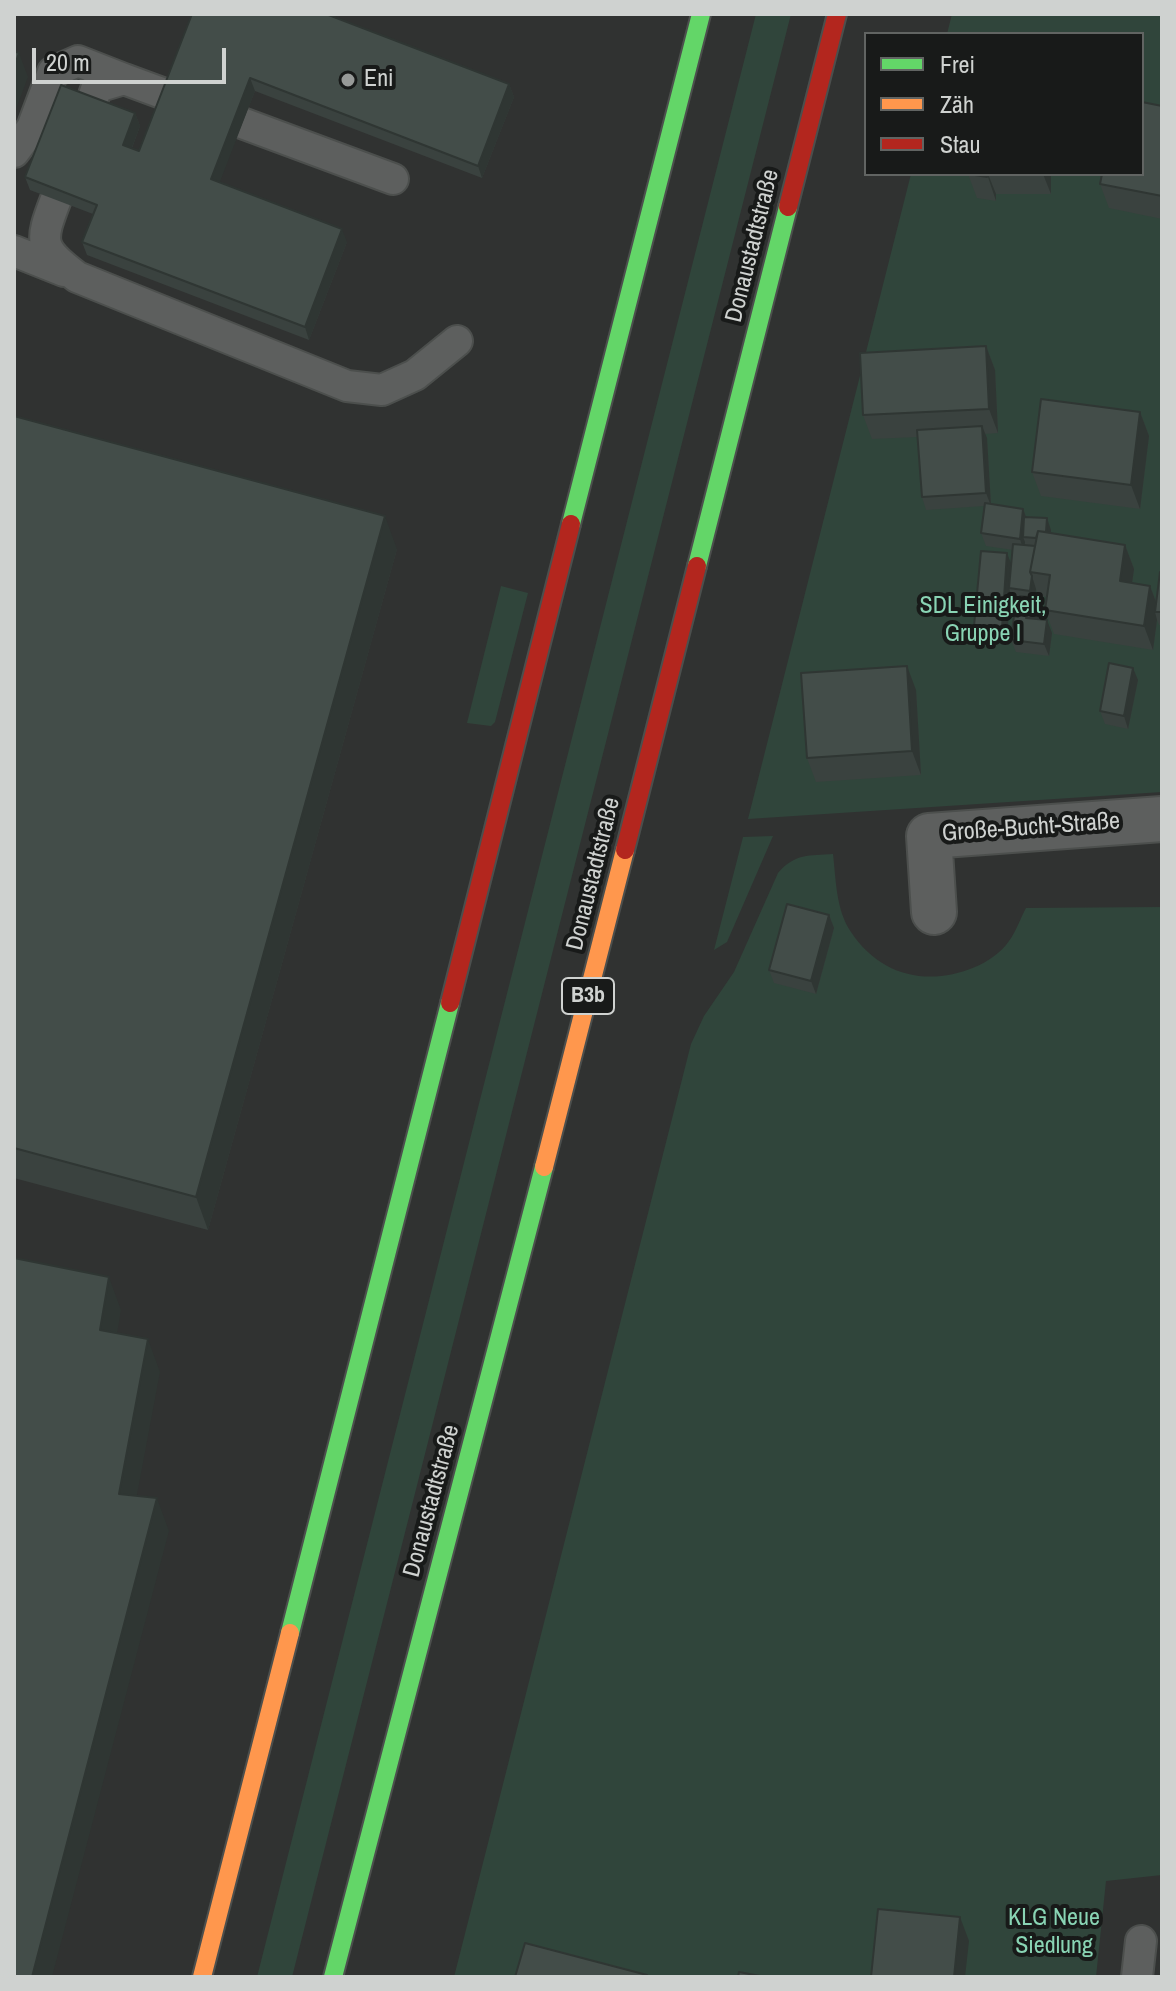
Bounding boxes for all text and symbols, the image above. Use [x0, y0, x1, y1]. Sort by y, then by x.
scale bar [36, 32, 230, 82]
legend [864, 32, 1144, 176]
text: 20 m [46, 46, 90, 78]
text: Frei [940, 48, 975, 80]
place label: Eni [364, 66, 394, 94]
marker: Eni [339, 71, 357, 89]
text: Zäh [940, 88, 974, 120]
text: Stau [940, 128, 981, 160]
street label: Donaustadtstraße [720, 167, 786, 325]
park label: SDL Einigkeit, Gruppe I [920, 593, 1046, 649]
street label: Donaustadtstraße [561, 795, 627, 953]
street label: Große-Bucht-Straße [941, 807, 1121, 849]
road number: B3b [562, 978, 614, 1014]
street label: Donaustadtstraße [398, 1422, 466, 1580]
park label: KLG Neue Siedlung [1008, 1905, 1100, 1961]

